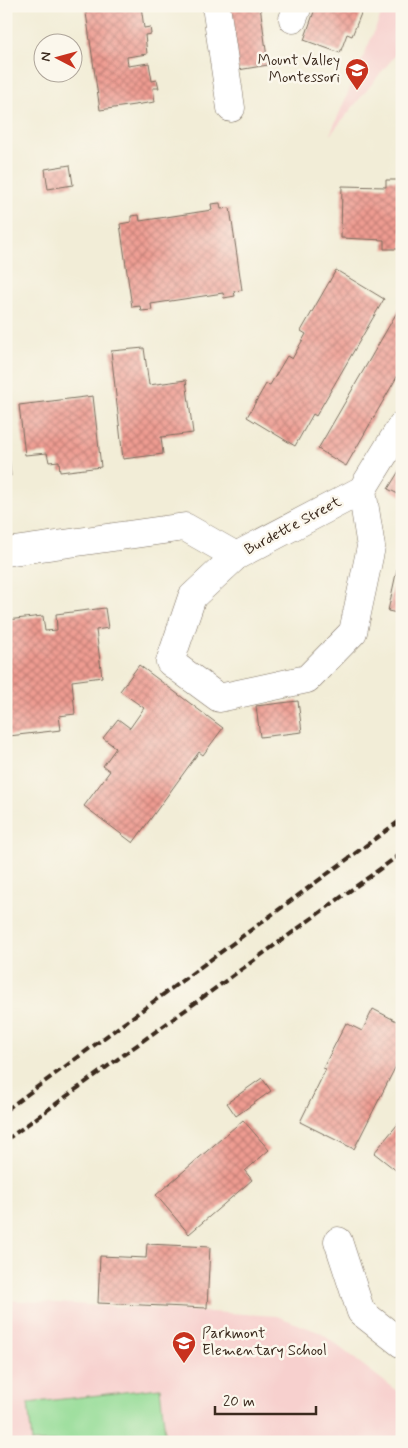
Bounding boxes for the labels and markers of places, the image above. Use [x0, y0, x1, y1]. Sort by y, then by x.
place label: Mount Valley Montessori [258, 51, 340, 88]
school or university icon: Mount Valley Montessori [344, 57, 370, 91]
place label: Parkmont Elementary School [202, 1324, 327, 1361]
school or university icon: Parkmont Elementary School [171, 1330, 197, 1364]

